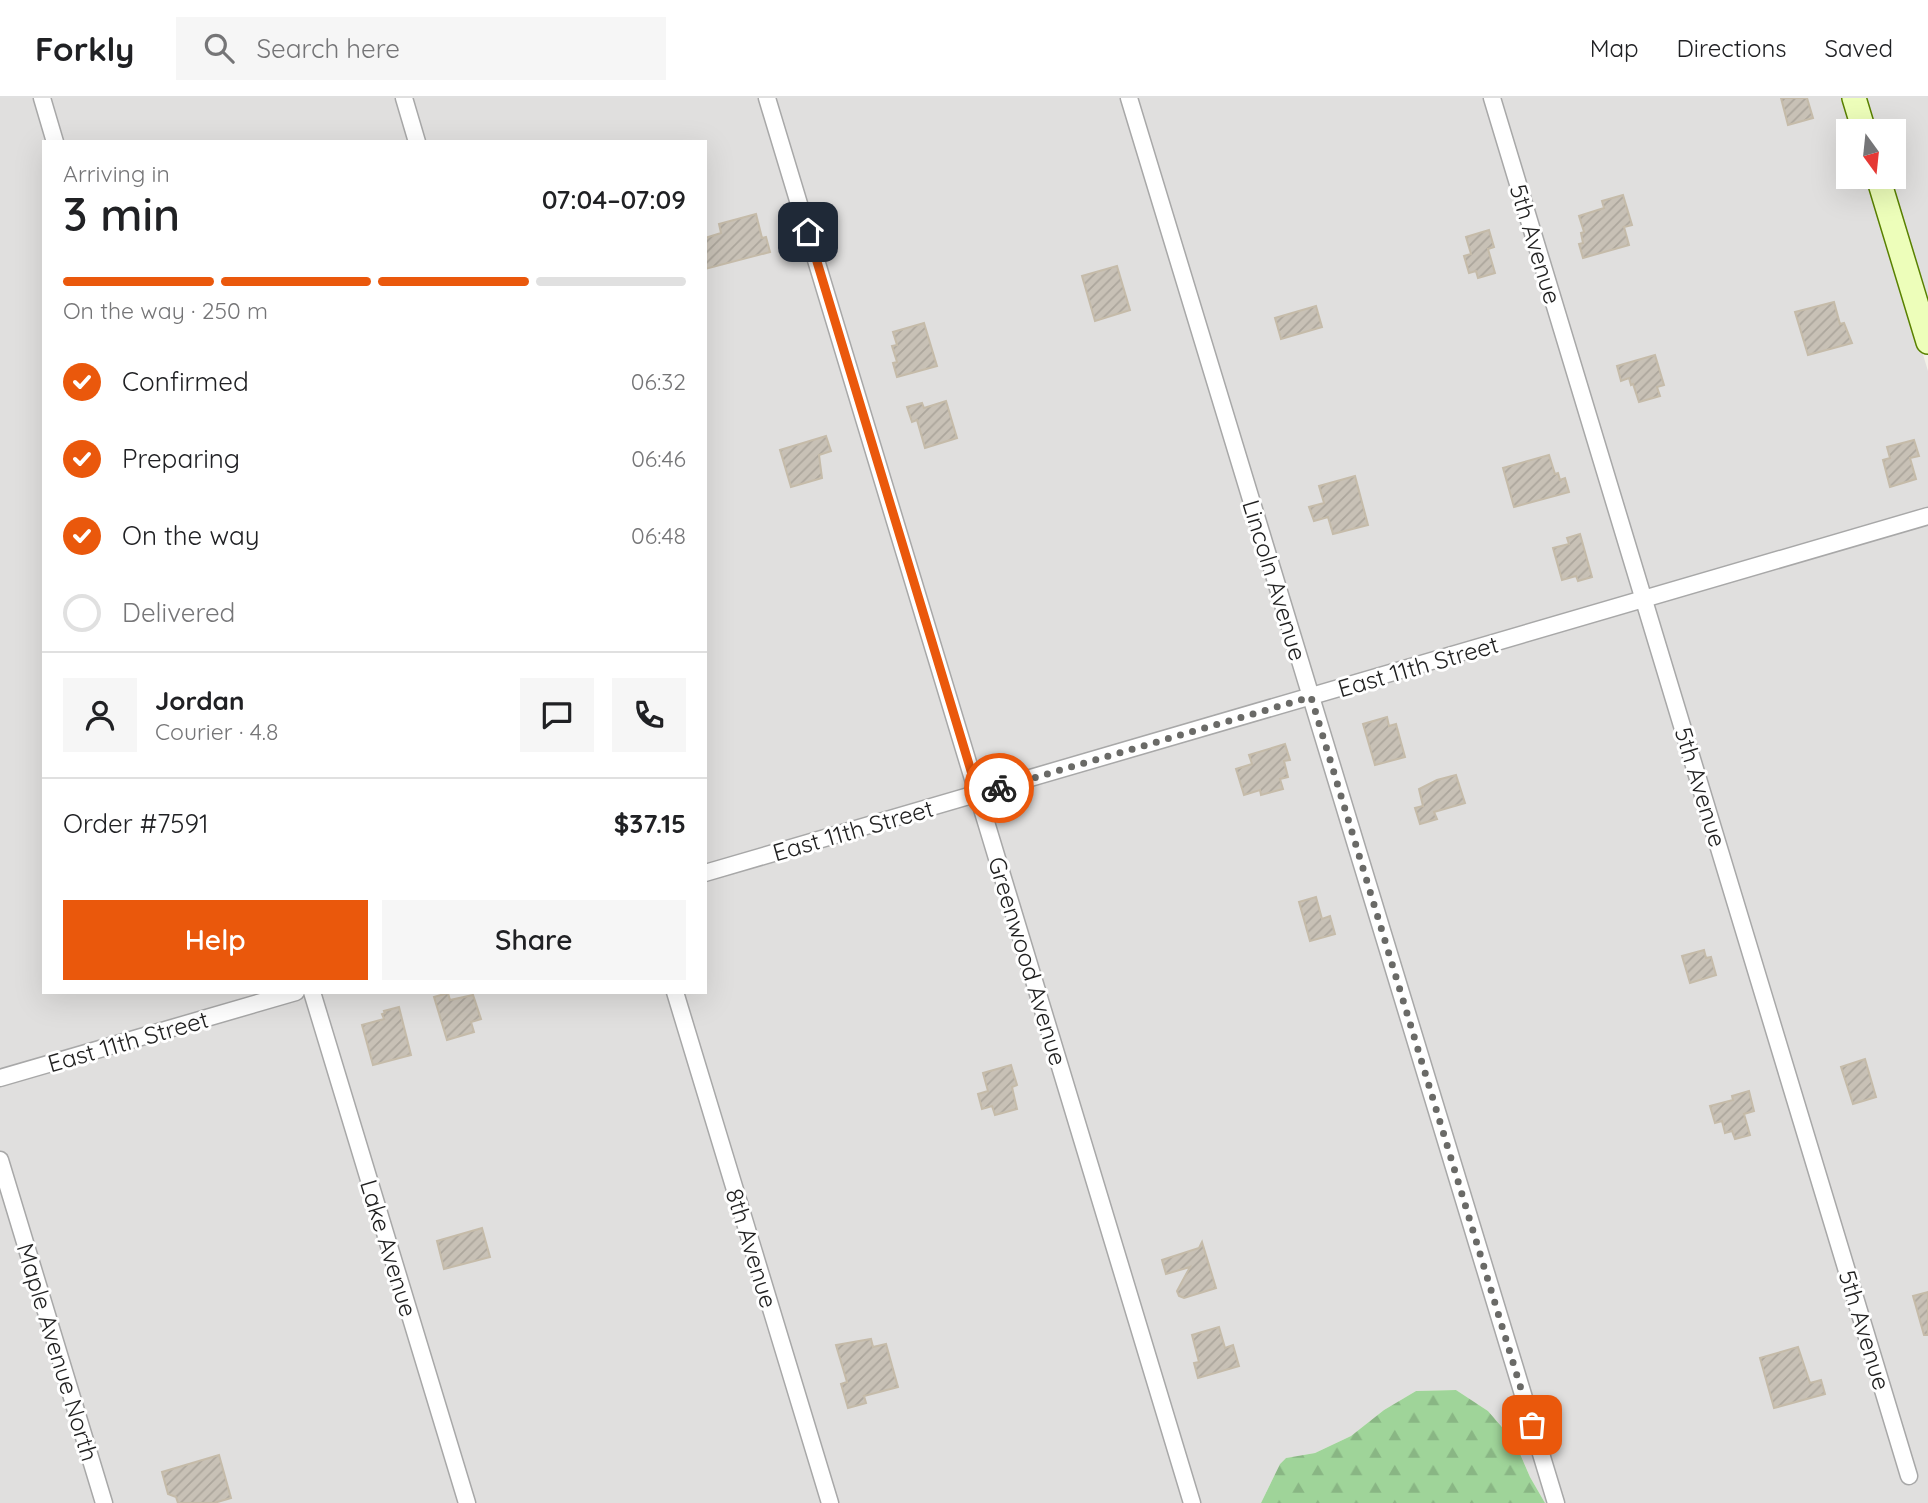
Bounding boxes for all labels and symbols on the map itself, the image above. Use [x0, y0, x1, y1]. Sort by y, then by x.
north arrow [1836, 119, 1906, 189]
street label: 5th Avenue [1504, 181, 1568, 307]
pin [778, 202, 838, 262]
street label: Lincoln Avenue [1236, 496, 1314, 664]
street label: East 11th Street [1334, 629, 1502, 703]
street label: 5th Avenue [1669, 724, 1733, 850]
courier [964, 753, 1034, 823]
street label: East 11th Street [769, 793, 937, 867]
street label: Greenwood Avenue [982, 853, 1074, 1069]
street label: East 11th Street [44, 1004, 212, 1078]
street label: Lake Avenue [354, 1176, 424, 1320]
street label: 8th Avenue [720, 1185, 784, 1311]
street label: Maple Avenue North [11, 1240, 105, 1464]
street label: 5th Avenue [1833, 1267, 1897, 1393]
pin [1502, 1395, 1562, 1455]

